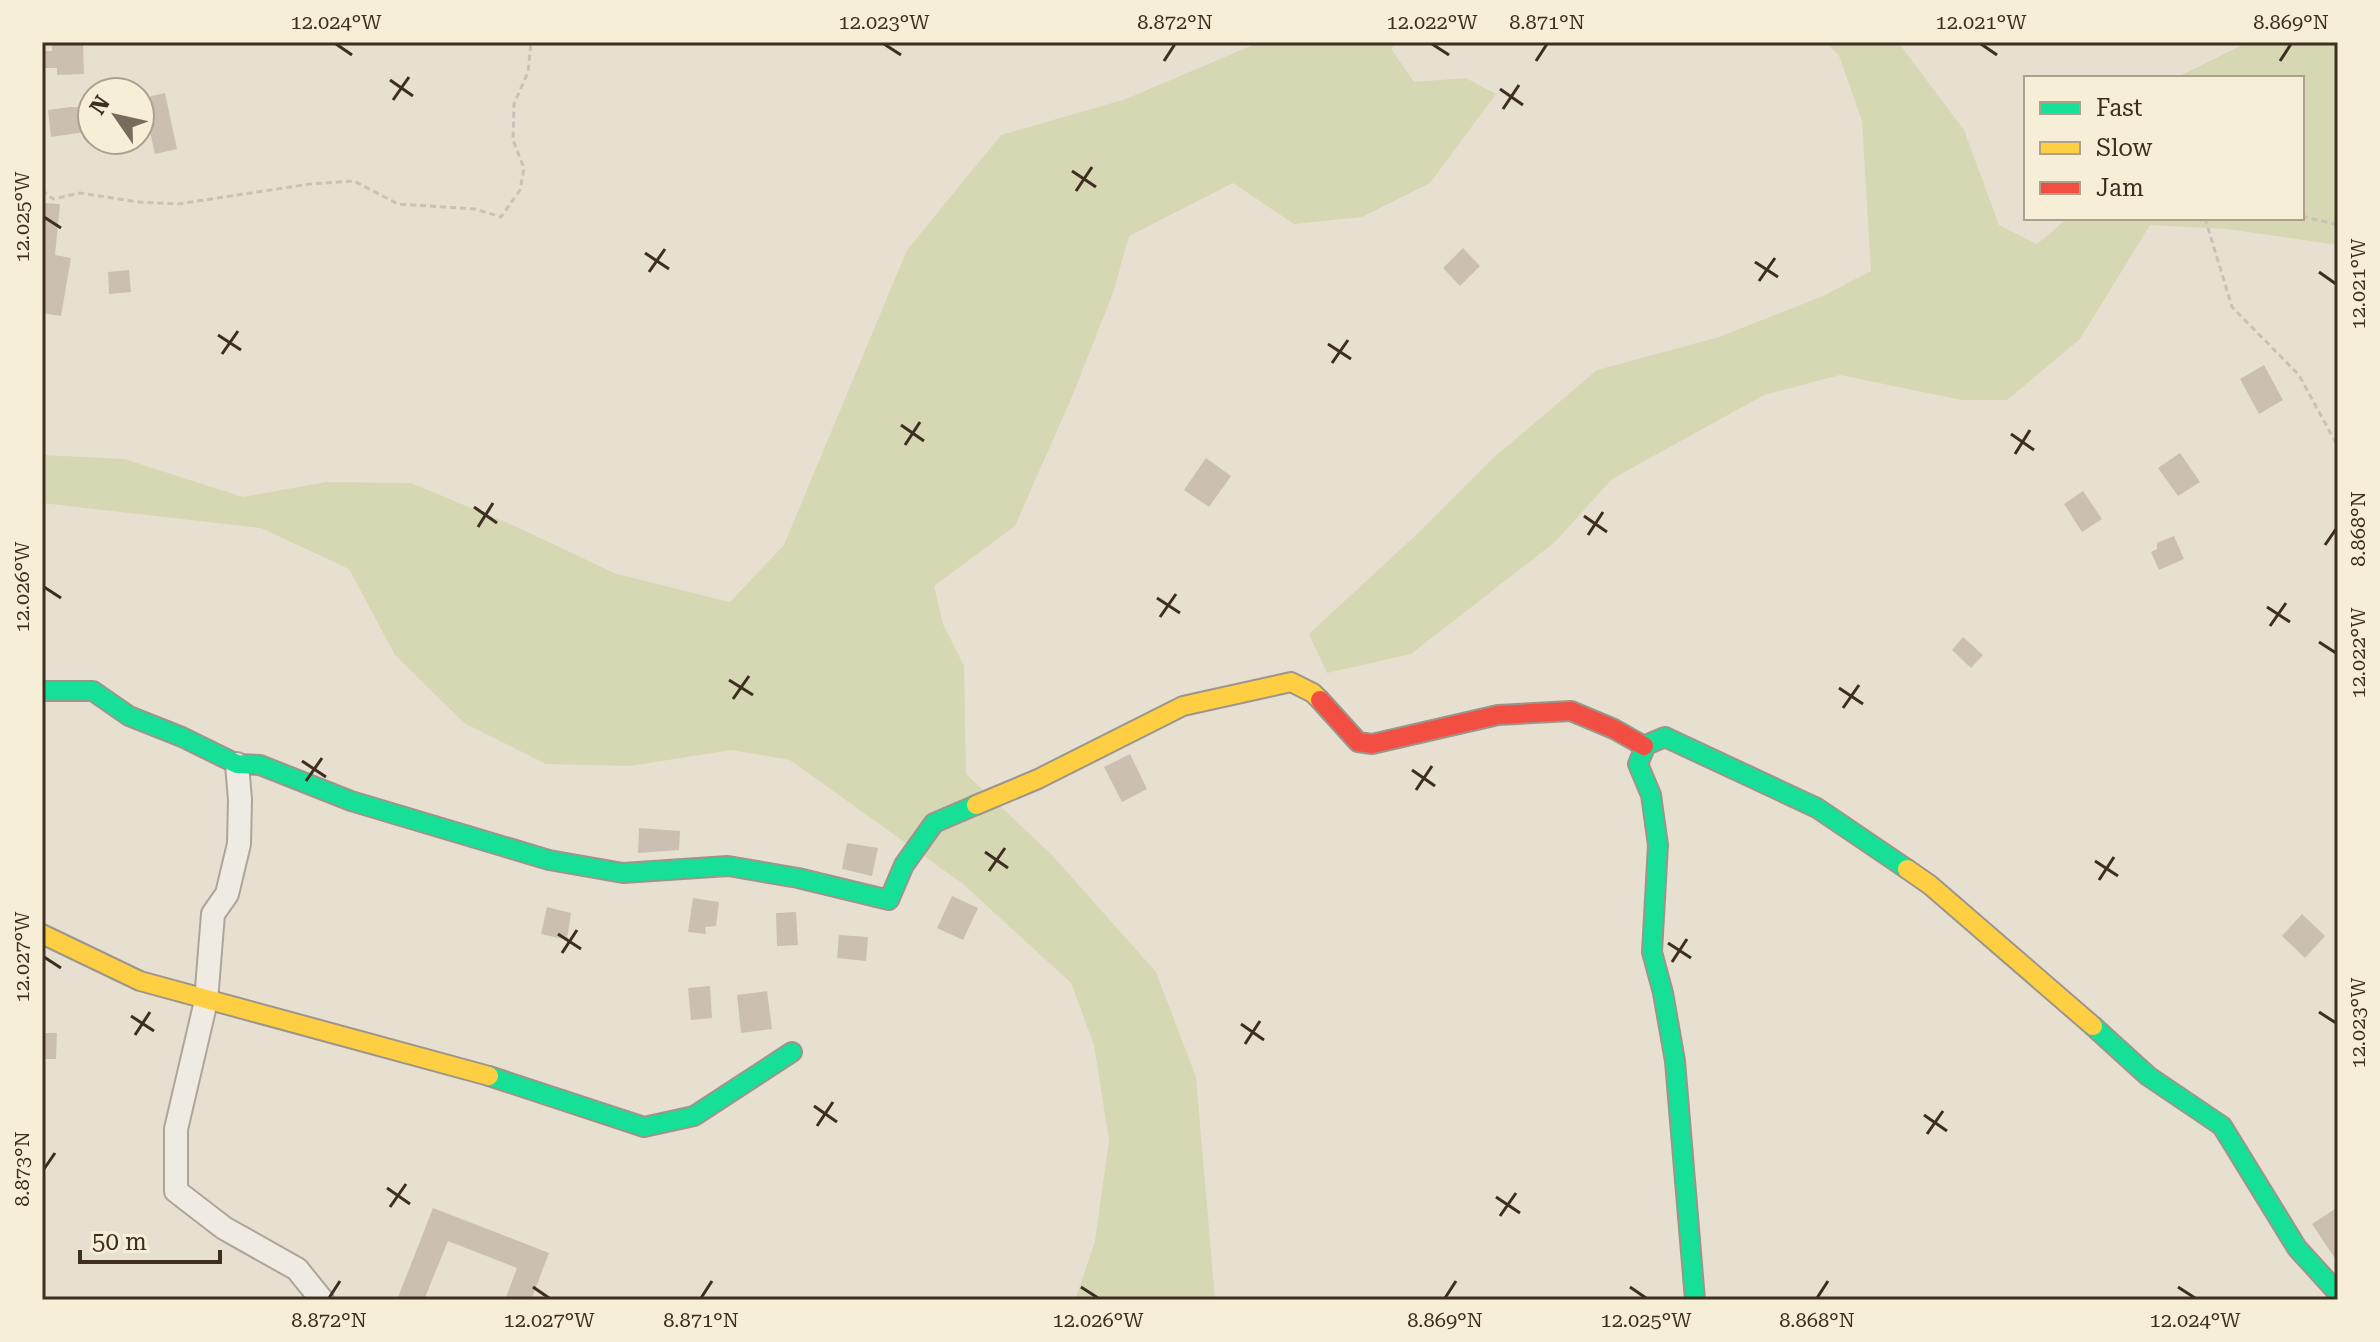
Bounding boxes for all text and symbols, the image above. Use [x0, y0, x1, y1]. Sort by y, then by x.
text: 12.024°W [290, 10, 382, 34]
text: 12.023°W [838, 10, 930, 34]
text: 8.872°N [1137, 10, 1213, 34]
text: 12.022°W [1386, 10, 1478, 34]
text: 8.871°N [1509, 10, 1585, 34]
text: 12.021°W [1935, 10, 2027, 34]
text: 8.869°N [2253, 10, 2329, 34]
north arrow [76, 76, 156, 156]
legend [2024, 76, 2304, 220]
text: N [85, 91, 115, 119]
text: Fast [2096, 94, 2143, 122]
text: Slow [2096, 134, 2153, 162]
text: 12.025°W [10, 171, 34, 263]
text: Jam [2096, 174, 2144, 202]
text: 12.021°W [2346, 238, 2370, 330]
text: 8.868°N [2346, 491, 2370, 567]
text: 12.026°W [10, 541, 34, 633]
text: 12.022°W [2346, 607, 2370, 699]
text: 12.027°W [10, 911, 34, 1003]
text: 12.023°W [2346, 977, 2370, 1069]
text: 8.873°N [10, 1131, 34, 1207]
scale bar [80, 1214, 220, 1264]
text: 50 m [92, 1228, 147, 1256]
text: 8.872°N [291, 1308, 367, 1332]
text: 12.027°W [503, 1308, 595, 1332]
text: 8.871°N [663, 1308, 739, 1332]
text: 12.026°W [1052, 1308, 1144, 1332]
text: 8.869°N [1407, 1308, 1483, 1332]
text: 12.025°W [1600, 1308, 1692, 1332]
text: 8.868°N [1779, 1308, 1855, 1332]
text: 12.024°W [2149, 1308, 2241, 1332]

